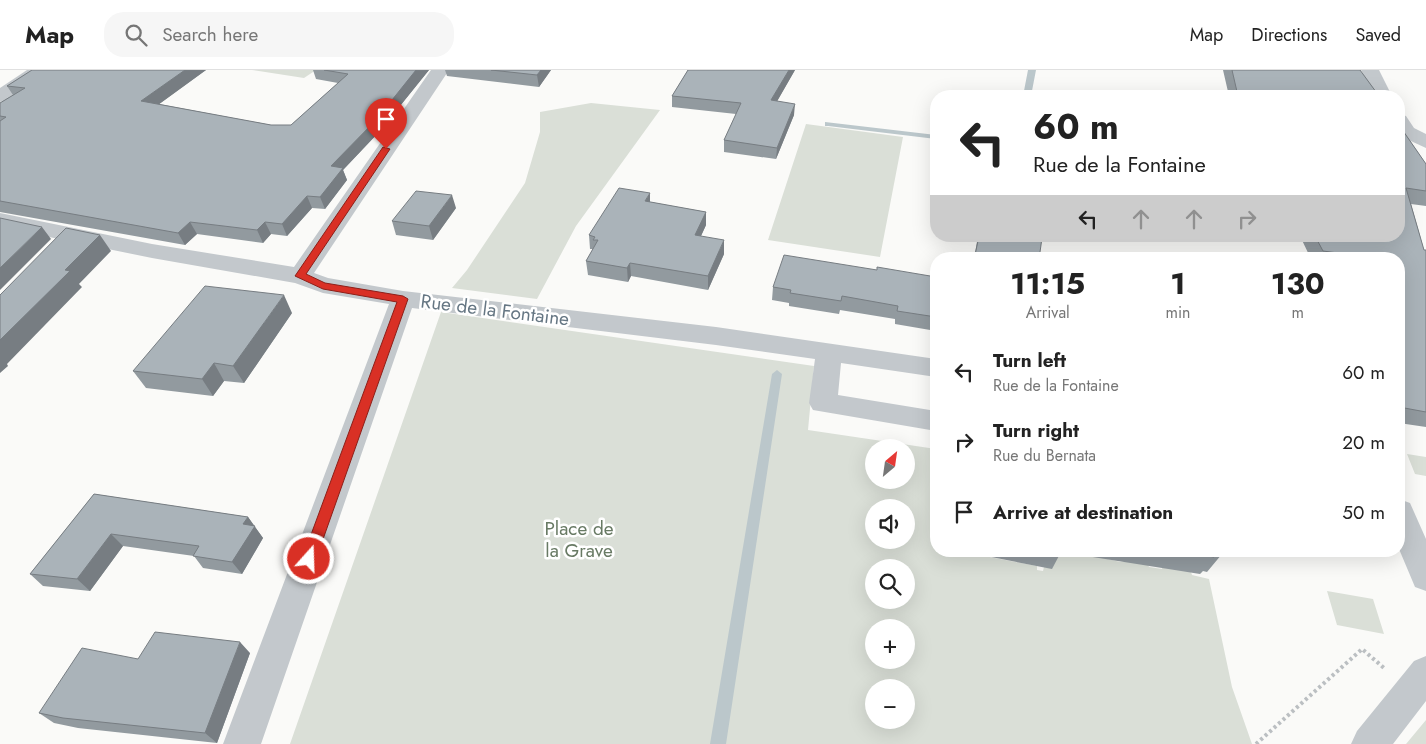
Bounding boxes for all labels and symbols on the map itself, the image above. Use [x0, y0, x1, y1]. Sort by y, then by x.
pin [365, 98, 407, 149]
street label: Rue de la Fontaine [419, 288, 571, 333]
north arrow [865, 439, 915, 489]
park label: Place de la Grave [544, 515, 614, 564]
position arrow [282, 532, 334, 584]

